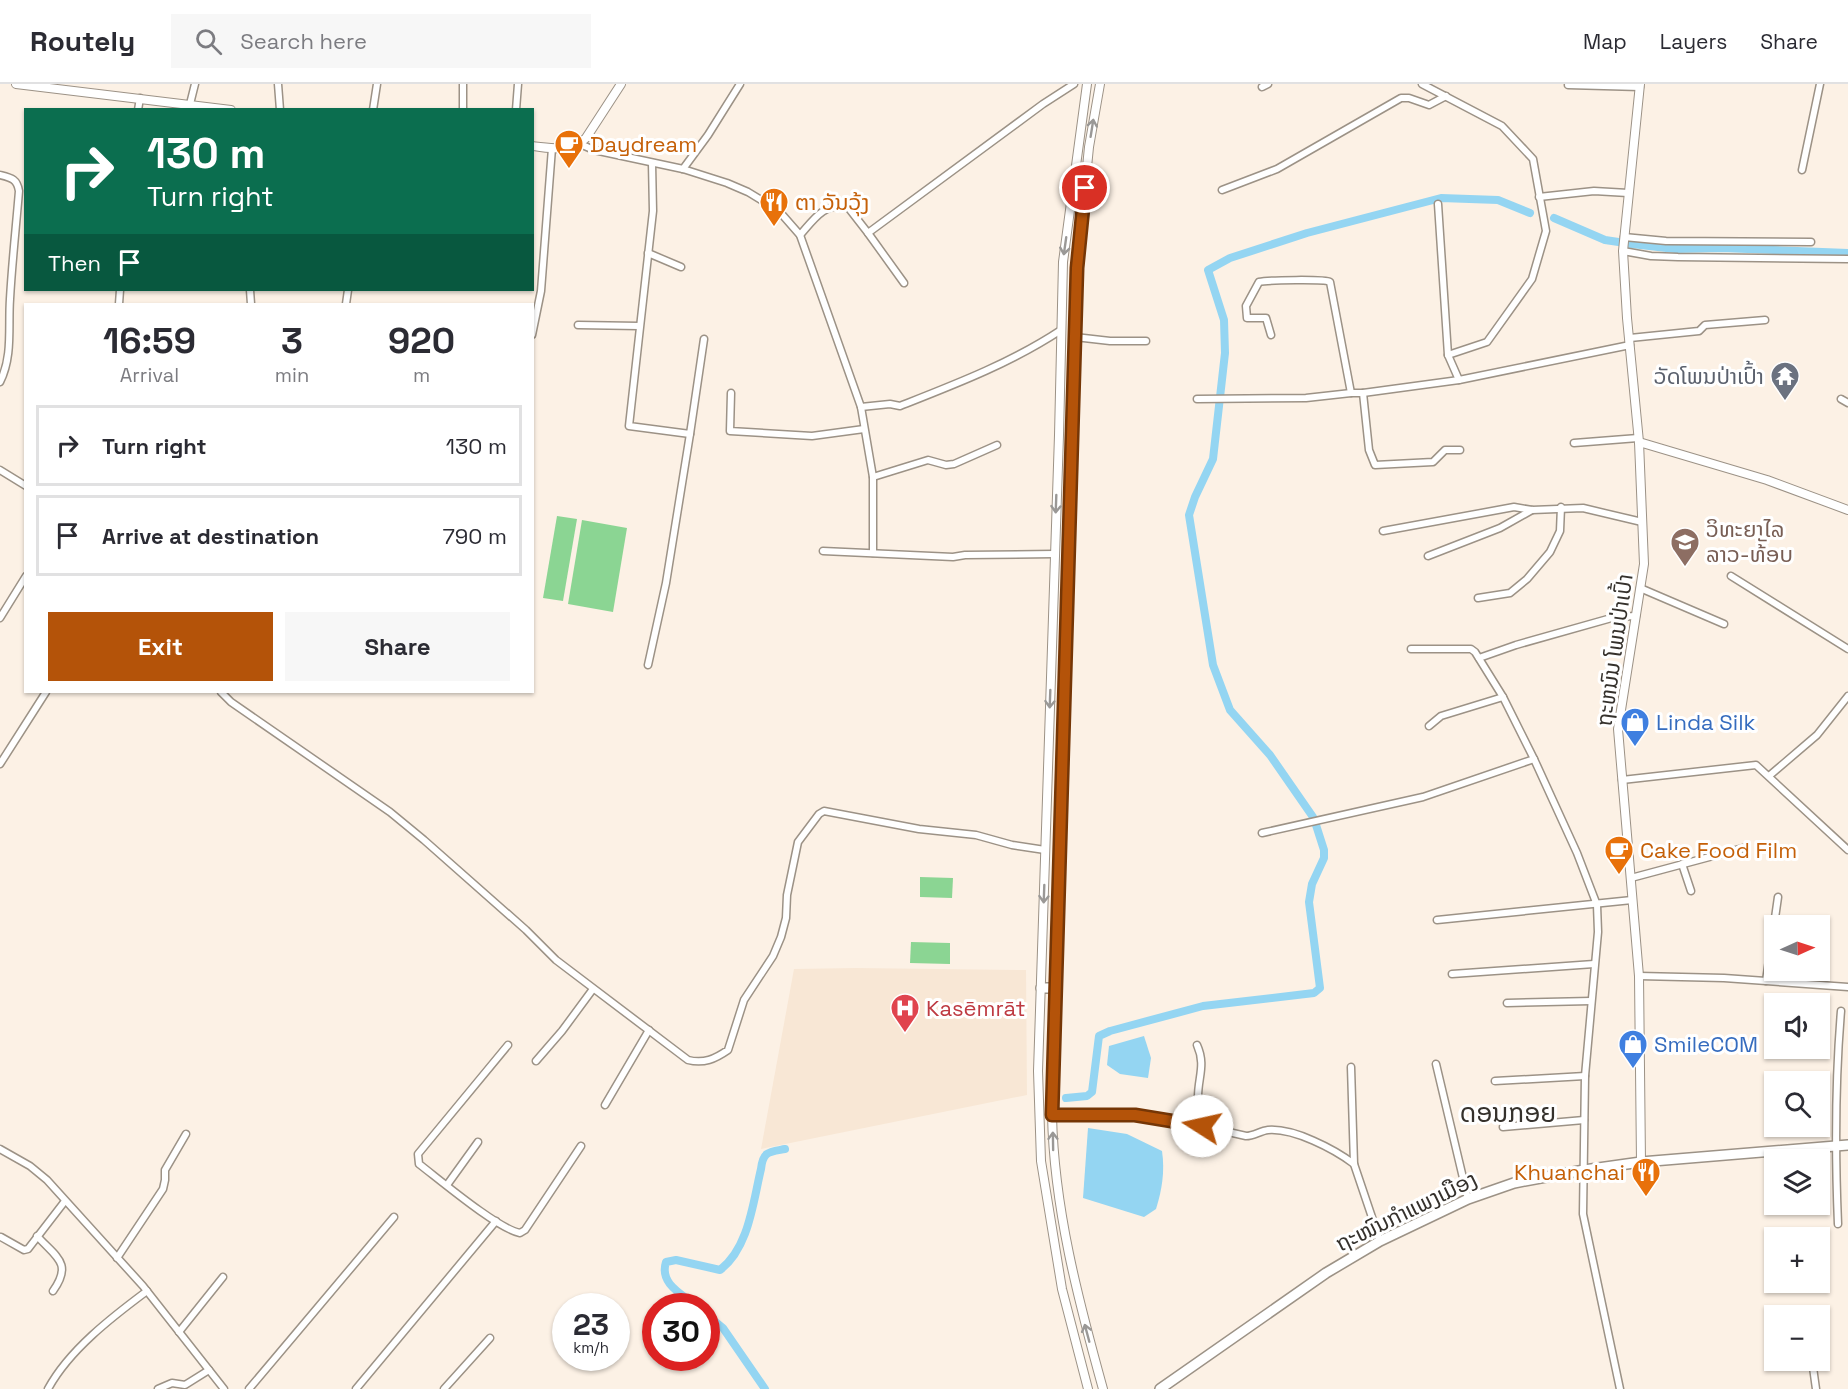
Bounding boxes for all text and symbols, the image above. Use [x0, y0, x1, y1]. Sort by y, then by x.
search box [171, 14, 591, 68]
text: Routely [30, 23, 135, 59]
icon: search [192, 25, 225, 58]
text: Search here [240, 27, 367, 55]
text: Map [1583, 28, 1627, 55]
text: Layers [1660, 28, 1727, 55]
text: Share [1760, 28, 1818, 55]
one-way arrow [1087, 119, 1098, 139]
text: 130 m [147, 127, 265, 180]
cafe icon: Daydream [553, 128, 585, 170]
place label: Daydream [590, 130, 697, 158]
icon: right [48, 132, 126, 210]
pin [1059, 162, 1110, 213]
icon: arrive [1068, 171, 1101, 204]
text: Turn right [147, 179, 274, 214]
restaurant icon: ຕາ ວັນວຸ້ງ [758, 186, 790, 228]
place label: ຕາ ວັນວຸ້ງ [795, 188, 869, 217]
one-way arrow [1059, 236, 1070, 255]
icon: arrive [113, 246, 146, 279]
text: Then [48, 249, 101, 277]
text: 16:59 [103, 318, 196, 364]
text: 3 [281, 318, 303, 364]
text: 920 [388, 318, 455, 364]
place label: ວັດໂພນປ່າເປົ້າ [1654, 360, 1764, 390]
temple icon: ວັດໂພນປ່າເປົ້າ [1769, 360, 1801, 402]
text: Arrival [120, 362, 179, 388]
text: min [275, 362, 309, 388]
text: m [413, 362, 430, 388]
icon: right [51, 429, 84, 462]
text: Turn right [102, 432, 207, 460]
text: 130 m [446, 432, 507, 460]
one-way arrow [1051, 493, 1062, 513]
place label: ວິທະຍາໄລ ລາວ-ທ້ັອບ [1706, 515, 1793, 568]
icon: arrive [51, 519, 84, 552]
text: Arrive at destination [102, 522, 319, 550]
text: 790 m [442, 522, 507, 550]
school or university icon: ວິທະຍາໄລ ລາວ-ທ້ັອບ [1669, 526, 1701, 568]
street label: ຖະຫນົນ ໂພນປ່າເປົ້າ [1588, 572, 1639, 728]
button: Exit [48, 612, 273, 681]
button: Share [285, 612, 510, 681]
one-way arrow [1044, 688, 1056, 708]
shop icon: Linda Silk [1619, 706, 1651, 748]
place label: Linda Silk [1656, 708, 1756, 736]
cafe icon: Cake Food Film [1603, 834, 1635, 876]
place label: Cake Food Film [1640, 836, 1797, 864]
one-way arrow [1038, 883, 1049, 903]
north arrow [1764, 915, 1830, 981]
map controls [1764, 915, 1830, 1371]
hospital icon: Kasēmrāt [889, 992, 921, 1034]
button: sound [1764, 993, 1830, 1059]
place label: Kasēmrāt [926, 994, 1026, 1022]
shop icon: SmileCOM [1617, 1028, 1649, 1070]
place label: SmileCOM [1654, 1030, 1758, 1058]
button: search [1764, 1071, 1830, 1137]
position arrow [1170, 1094, 1234, 1158]
district label: ດອນກອຍ [1460, 1096, 1556, 1130]
one-way arrow [1047, 1132, 1059, 1152]
button: layers [1764, 1149, 1830, 1215]
restaurant icon: Khuanchai [1630, 1156, 1662, 1198]
place label: Khuanchai [1514, 1158, 1625, 1186]
street label: ຖະໜົນກຳແພງເມືອງ [1331, 1165, 1481, 1257]
button: + [1764, 1227, 1830, 1293]
speed limit sign: 30 [642, 1293, 720, 1371]
text: 23 [573, 1305, 609, 1344]
button: − [1764, 1305, 1830, 1371]
one-way arrow [1081, 1323, 1093, 1342]
text: km/h [573, 1338, 609, 1357]

